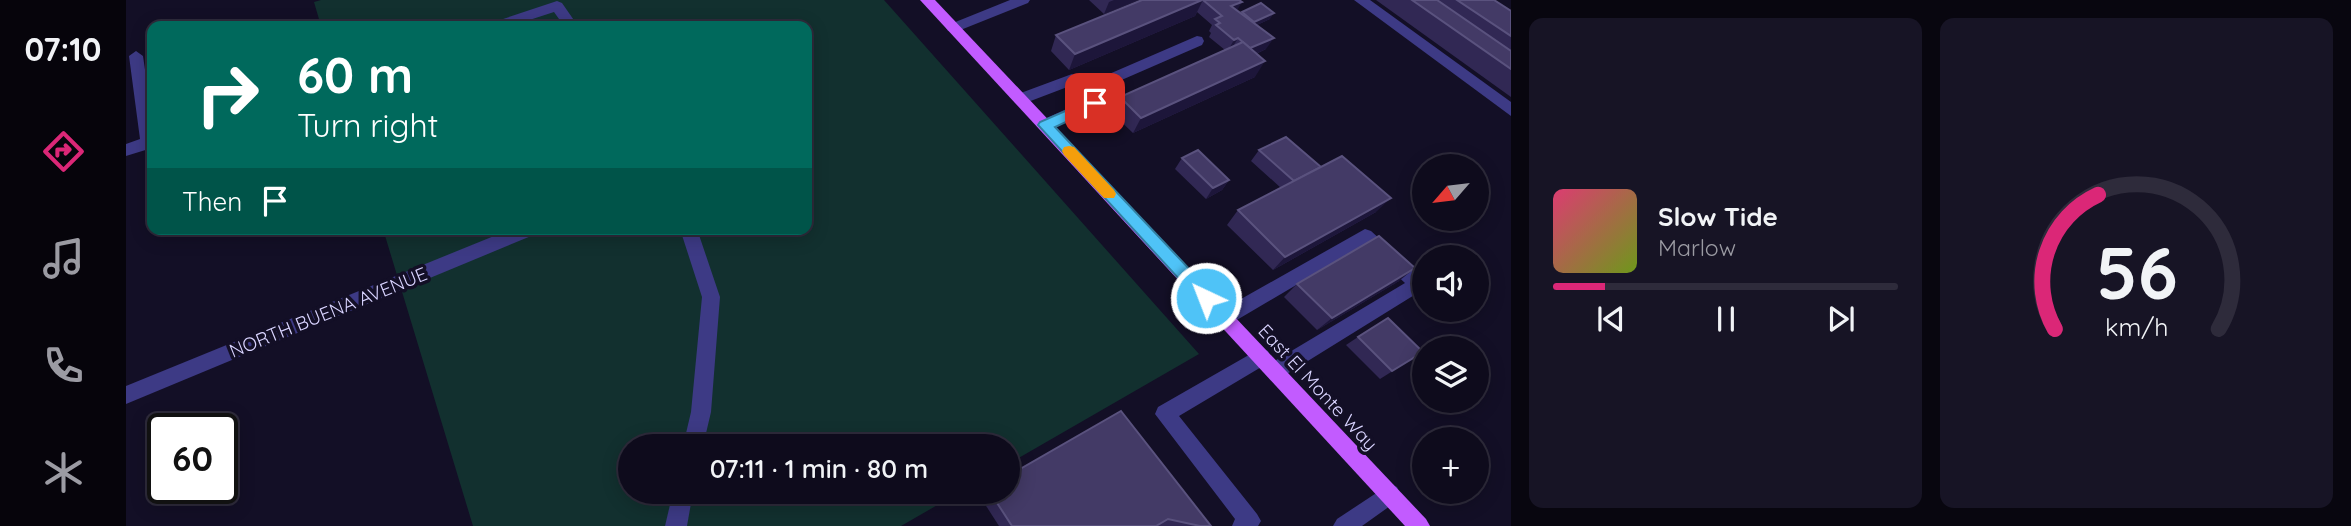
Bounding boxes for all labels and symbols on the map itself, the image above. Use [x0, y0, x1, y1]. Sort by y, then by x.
pin [1065, 73, 1125, 133]
north arrow [1412, 154, 1489, 231]
street label: NORTH BUENA AVENUE [226, 261, 430, 363]
position arrow [1169, 261, 1243, 335]
street label: East El Monte Way [1253, 319, 1383, 455]
speed limit sign: 60 [147, 413, 238, 504]

